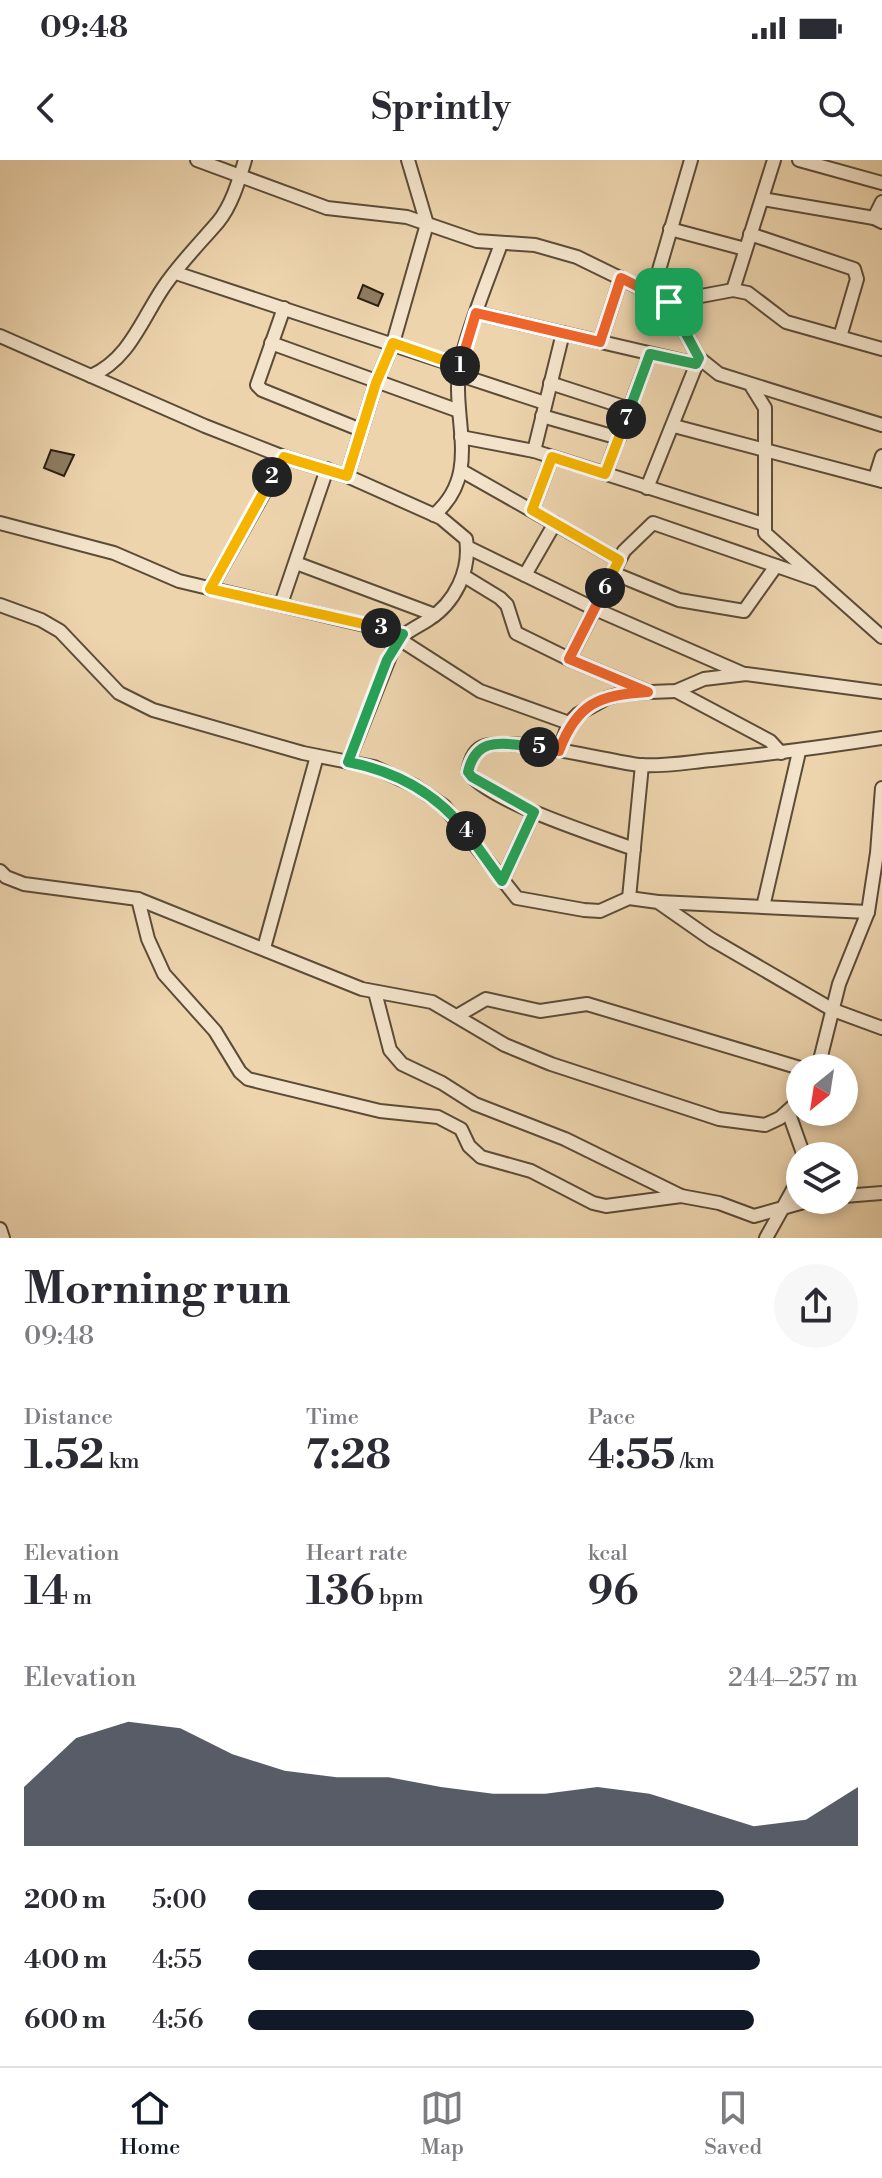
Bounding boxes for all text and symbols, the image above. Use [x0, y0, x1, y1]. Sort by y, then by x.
text: 09:48 [40, 9, 128, 47]
icon: back [24, 86, 68, 130]
text: Sprintly [371, 86, 511, 131]
icon: search [814, 86, 858, 130]
pin [635, 268, 703, 336]
icon: arrive [647, 280, 691, 324]
pin: 1 [440, 346, 480, 386]
text: 1 [455, 352, 465, 379]
pin: 7 [606, 399, 646, 439]
text: 7 [620, 405, 632, 432]
pin: 2 [252, 457, 292, 497]
text: 2 [265, 463, 279, 490]
pin: 6 [585, 568, 625, 608]
text: 6 [598, 574, 612, 601]
pin: 3 [361, 608, 401, 648]
text: 3 [374, 614, 388, 641]
pin: 5 [519, 727, 559, 767]
text: 5 [532, 733, 546, 760]
pin: 4 [446, 811, 486, 851]
text: 4 [459, 817, 473, 844]
north arrow [786, 1054, 858, 1126]
map controls [786, 1054, 858, 1214]
button: layers [786, 1142, 858, 1214]
text: Morning run [24, 1262, 290, 1317]
button: share [774, 1264, 858, 1348]
text: 09:48 [24, 1320, 94, 1352]
text: Distance [24, 1404, 113, 1431]
text: Time [306, 1404, 359, 1431]
text: Pace [588, 1404, 635, 1431]
text: 1.52 [24, 1431, 104, 1481]
text: 7:28 [306, 1431, 391, 1481]
text: 4:55 [588, 1431, 675, 1481]
text: km [104, 1448, 140, 1475]
text: /km [675, 1448, 715, 1475]
text: Elevation [24, 1540, 119, 1567]
text: Heart rate [306, 1540, 408, 1567]
text: kcal [588, 1540, 628, 1567]
text: 14 [24, 1567, 68, 1617]
text: 136 [306, 1567, 374, 1617]
text: 96 [588, 1567, 638, 1617]
text: m [68, 1584, 92, 1611]
text: bpm [374, 1584, 424, 1611]
text: Elevation [24, 1662, 137, 1694]
text: 244–257 m [728, 1662, 858, 1694]
text: 200 m [24, 1884, 106, 1916]
text: 5:00 [152, 1884, 207, 1916]
text: 400 m [24, 1944, 107, 1976]
text: 4:55 [152, 1944, 202, 1976]
text: 600 m [24, 2004, 106, 2036]
text: 4:56 [152, 2004, 203, 2036]
tab: Home [120, 2086, 180, 2161]
tab: Map [420, 2086, 464, 2161]
tab: Saved [704, 2086, 762, 2161]

